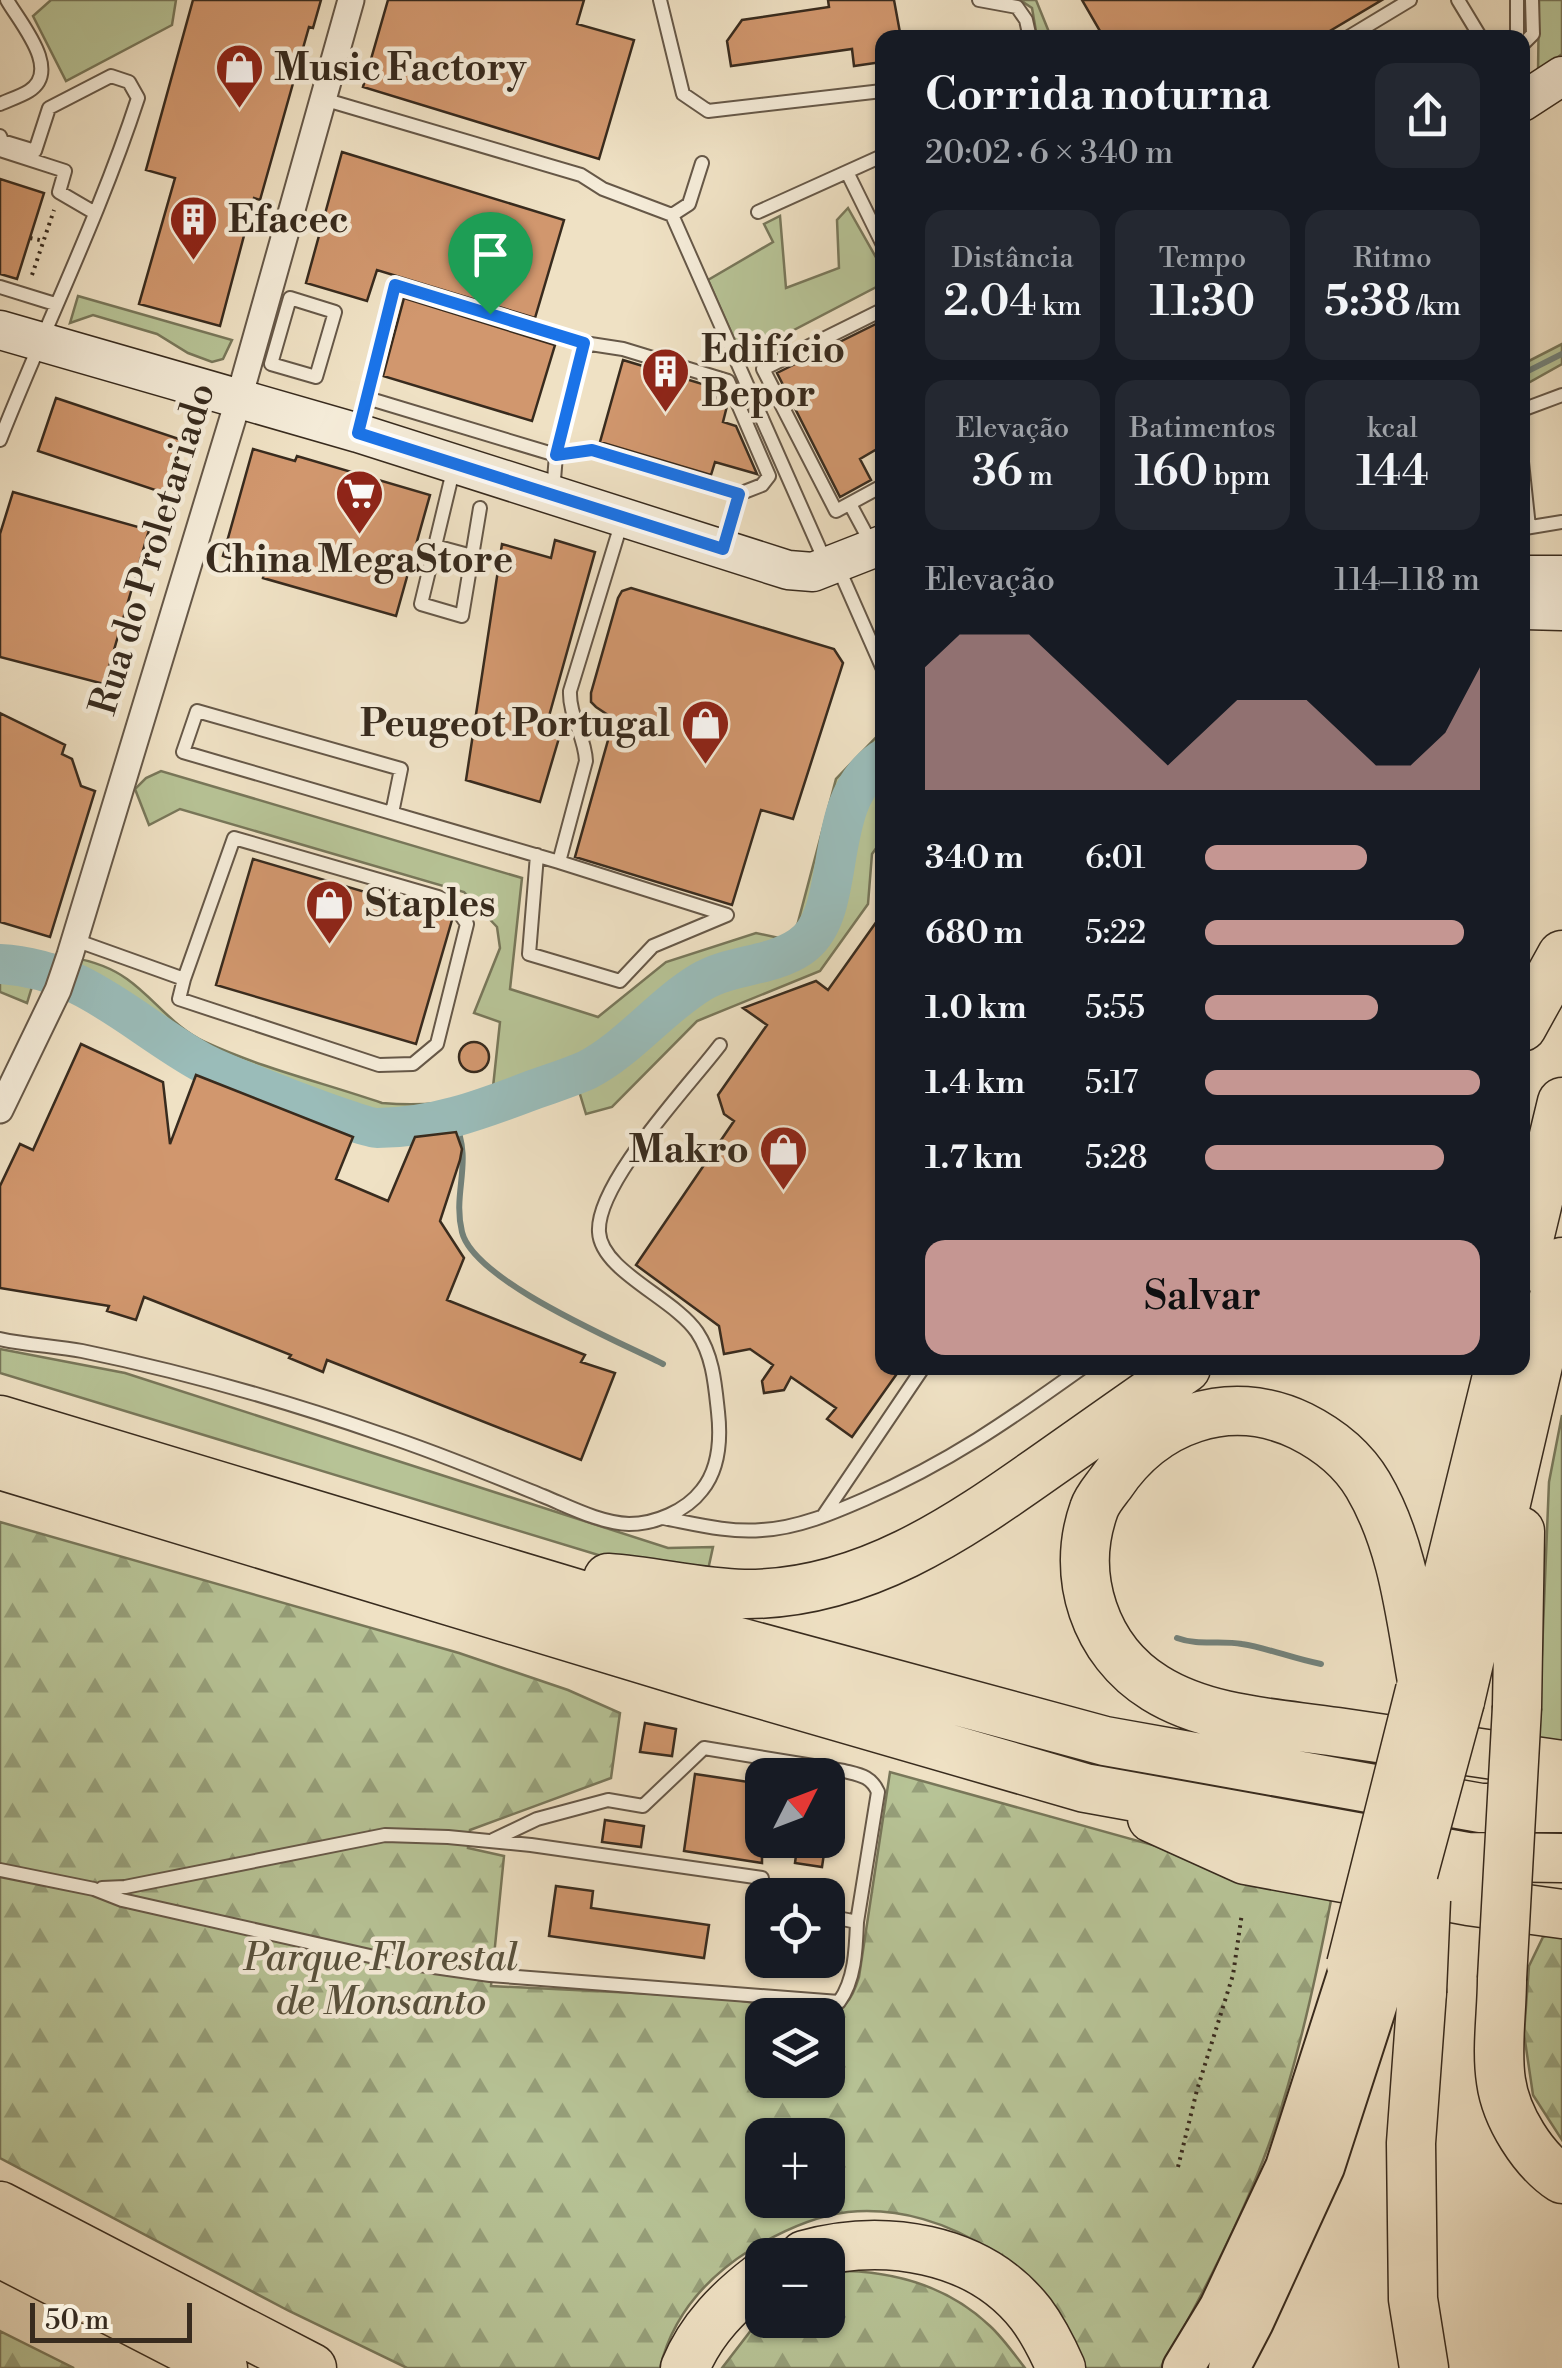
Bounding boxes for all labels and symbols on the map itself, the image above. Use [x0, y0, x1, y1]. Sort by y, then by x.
shop icon: Music Factory [213, 42, 265, 110]
place label: Music Factory [274, 45, 527, 92]
building icon: Efacec [167, 194, 219, 262]
place label: Efacec [228, 197, 349, 244]
pin [448, 212, 533, 315]
place label: Edifício Bepor [701, 327, 845, 418]
building icon: Edifício Bepor [640, 346, 692, 414]
street label: Rua do Proletariado [80, 377, 226, 721]
supermarket icon: China MegaStore [333, 468, 385, 536]
place label: China MegaStore [205, 537, 513, 584]
shop icon: Peugeot Portugal [679, 698, 731, 766]
place label: Peugeot Portugal [360, 701, 670, 748]
shop icon: Staples [304, 878, 356, 946]
place label: Staples [365, 881, 496, 928]
shop icon: Makro [758, 1124, 810, 1192]
place label: Makro [628, 1127, 749, 1174]
north arrow [745, 1758, 845, 1858]
park label: Parque Florestal de Monsanto [243, 1935, 518, 2026]
scale bar [30, 2298, 192, 2342]

